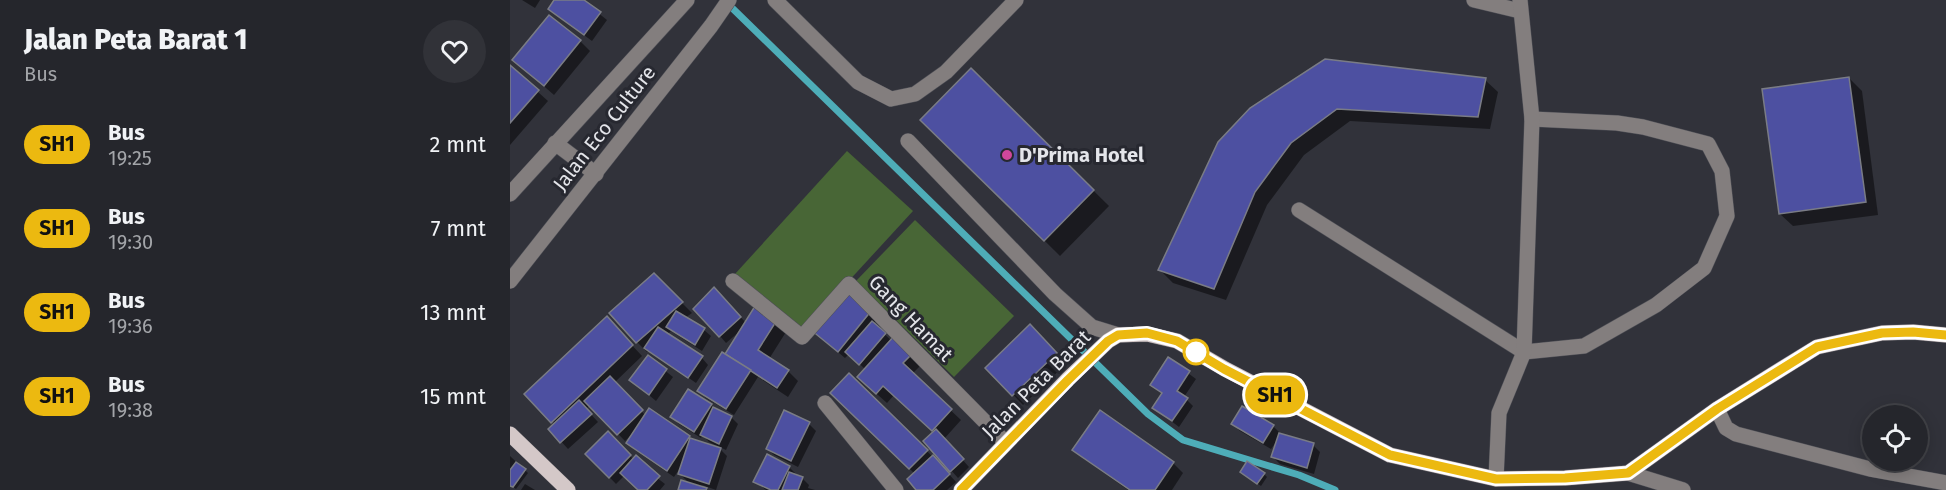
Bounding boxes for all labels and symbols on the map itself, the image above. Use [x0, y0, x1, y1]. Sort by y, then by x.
street label: Jalan Eco Culture [548, 61, 660, 195]
place label: D'Prima Hotel [1019, 143, 1144, 167]
marker: D'Prima Hotel [1000, 148, 1014, 162]
street label: Gang Hamat [864, 270, 959, 367]
street label: Jalan Peta Barat [977, 324, 1096, 443]
unlabelled marker [1183, 339, 1209, 365]
line badge: SH1 [1240, 376, 1310, 414]

